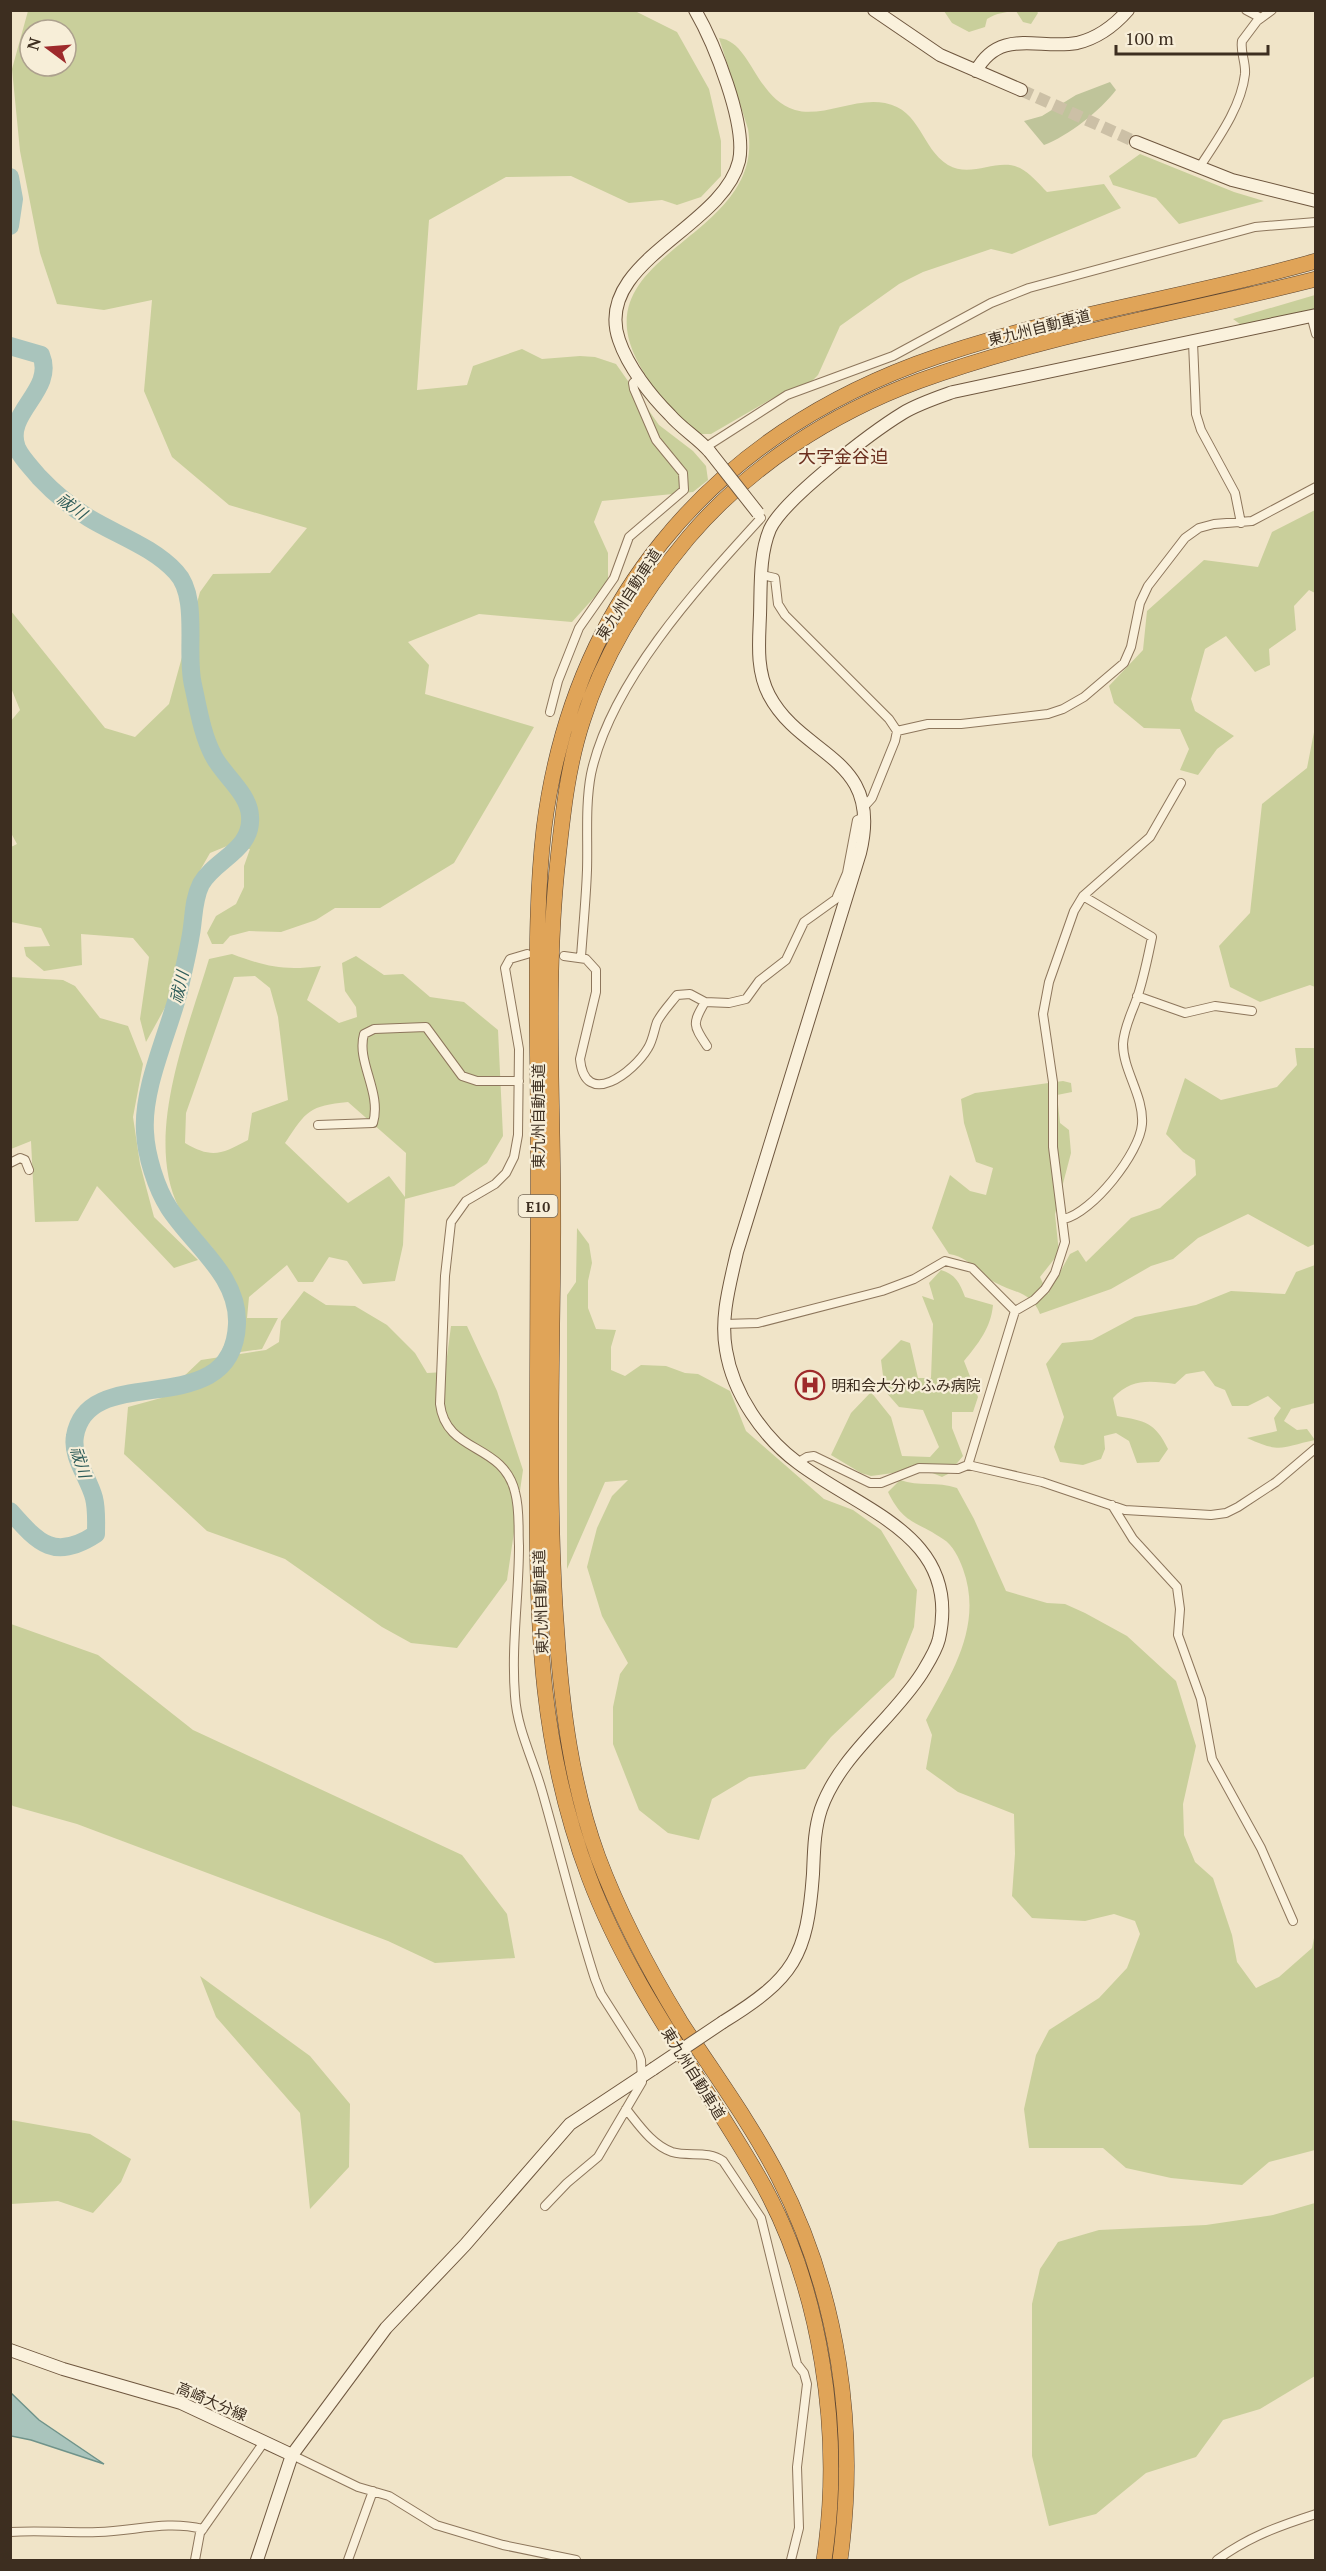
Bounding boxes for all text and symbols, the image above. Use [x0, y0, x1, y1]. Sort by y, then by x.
north arrow [18, 18, 78, 78]
scale bar [1116, 18, 1268, 56]
text: 100 m [1125, 26, 1174, 50]
text: N [21, 35, 46, 53]
street label: 東九州自動車道 [986, 305, 1092, 349]
district label: 大字金谷迫 [798, 444, 888, 468]
water label: 祓川 [53, 488, 93, 525]
street label: 東九州自動車道 [591, 545, 665, 643]
water label: 祓川 [165, 967, 194, 1005]
street label: 東九州自動車道 [528, 1063, 548, 1169]
road number: E10 [518, 1195, 558, 1217]
hospital icon: 明和会大分ゆふみ病院 [794, 1369, 826, 1401]
place label: 明和会大分ゆふみ病院 [831, 1375, 981, 1395]
water label: 祓川 [66, 1443, 97, 1483]
street label: 東九州自動車道 [528, 1549, 552, 1655]
street label: 東九州自動車道 [658, 2023, 730, 2123]
street label: 高崎大分線 [174, 2377, 250, 2425]

